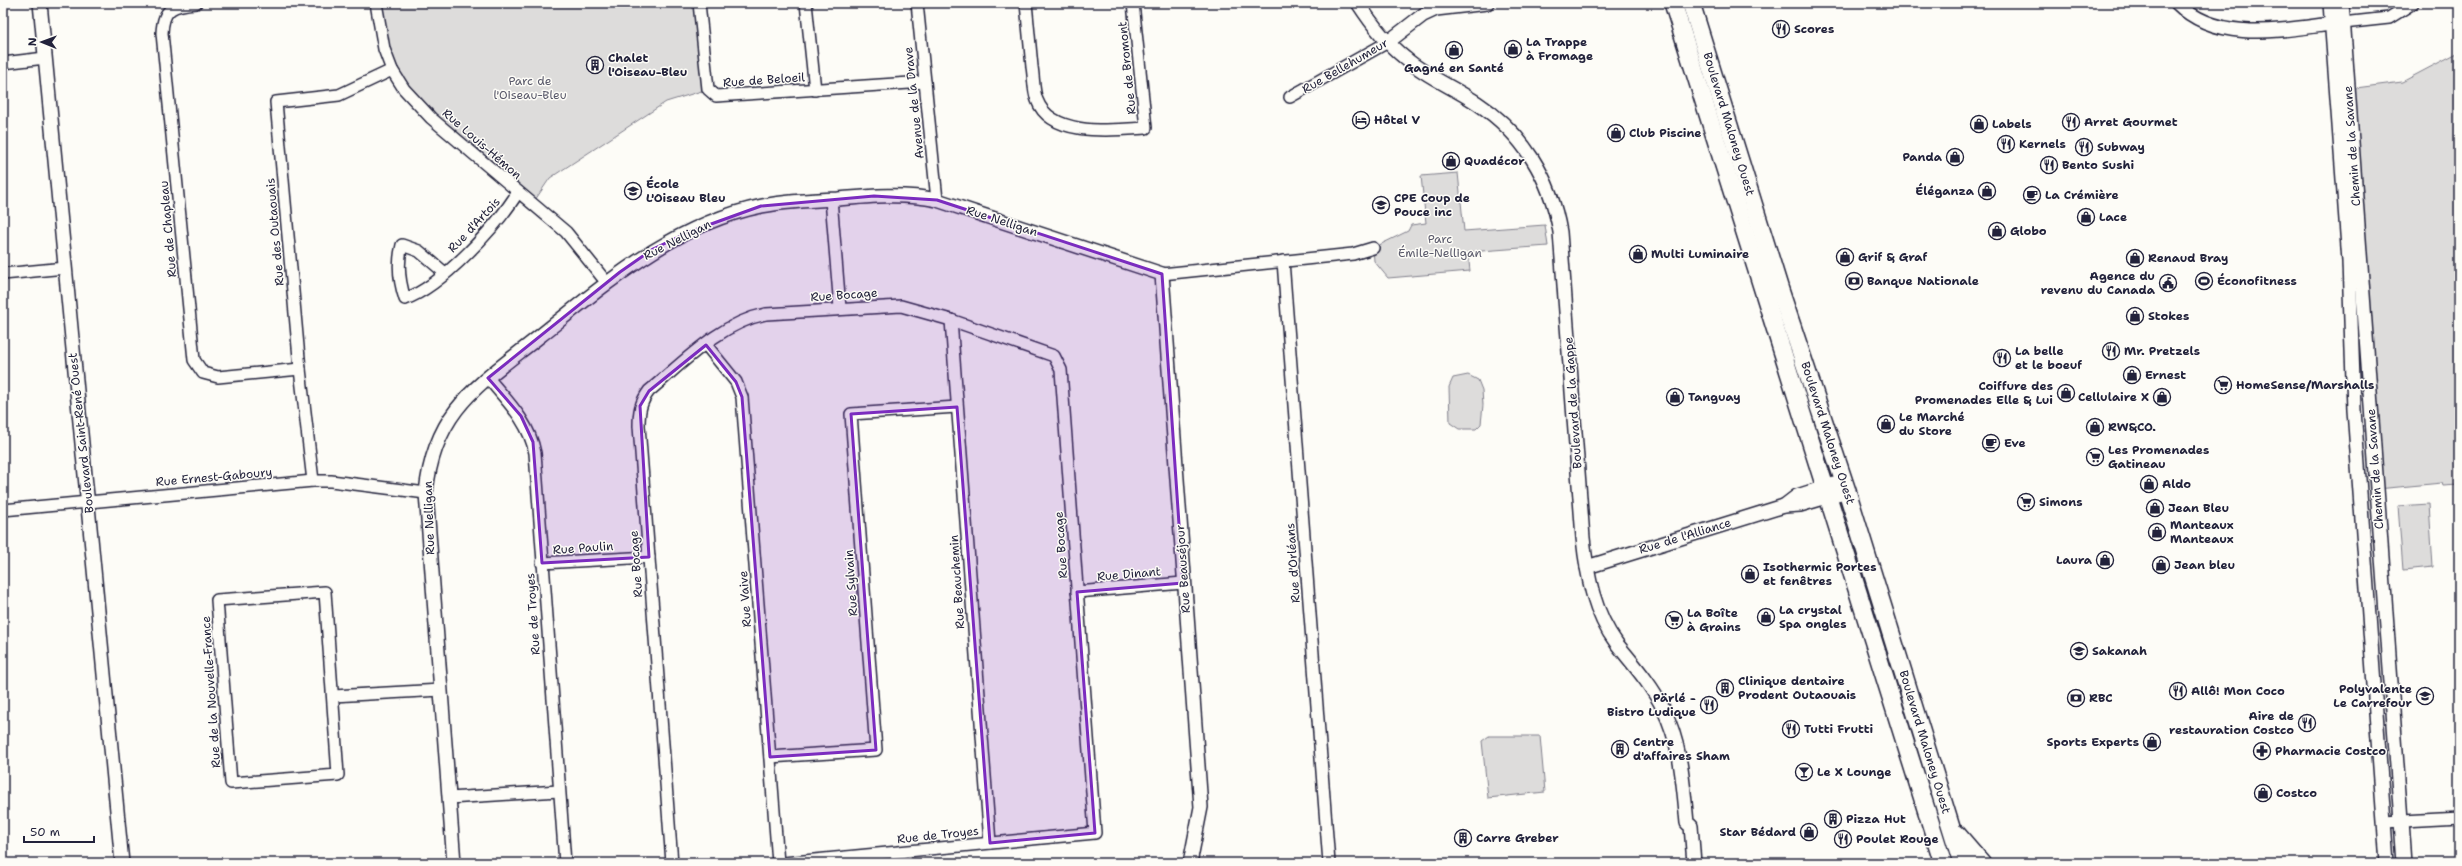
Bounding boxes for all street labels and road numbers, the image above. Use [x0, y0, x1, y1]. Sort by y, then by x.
street label: Rue de Bromont [1114, 21, 1140, 115]
street label: Rue Bellehumeur [1299, 35, 1391, 97]
street label: Avenue de la Drave [900, 46, 928, 160]
street label: Boulevard Maloney Ouest [1700, 50, 1758, 198]
street label: Rue de Beloeil [723, 69, 806, 91]
street label: Chemin de la Savane [2340, 85, 2364, 207]
street label: Rue Louis-Hémon [439, 105, 525, 183]
street label: Rue des Outaouais [262, 177, 288, 287]
street label: Rue de Chapleau [156, 180, 180, 278]
street label: Rue d'Artois [444, 194, 504, 256]
street label: Rue Nelligan [964, 202, 1040, 240]
street label: Rue Nelligan [640, 216, 714, 264]
street label: Rue Bocage [810, 285, 878, 305]
street label: Boulevard de la Gappe [1560, 336, 1586, 469]
street label: Boulevard Saint-René Ouest [65, 352, 97, 514]
street label: Boulevard Maloney Ouest [1797, 359, 1859, 507]
street label: Chemin de la Savane [2363, 408, 2387, 530]
street label: Rue Ernest-Gaboury [155, 464, 273, 490]
street label: Rue Nelligan [420, 481, 438, 555]
street label: Rue Bocage [1051, 511, 1071, 579]
street label: Rue de l'Alliance [1637, 514, 1733, 558]
street label: Rue d'Orléans [1282, 522, 1304, 604]
street label: Rue Beauséjour [1172, 524, 1194, 614]
street label: Rue Bocage [626, 530, 646, 598]
street label: Rue Beauchemin [946, 534, 968, 630]
street label: Rue Paulin [552, 538, 614, 558]
street label: Rue Sylvain [841, 549, 861, 617]
street label: Rue Dinant [1096, 563, 1162, 585]
street label: Rue Vaive [735, 570, 755, 628]
street label: Rue de Troyes [522, 572, 544, 656]
street label: Rue de la Nouvelle-France [198, 615, 224, 768]
street label: Boulevard Maloney Ouest [1896, 668, 1954, 816]
street label: Rue de Troyes [896, 823, 980, 847]

